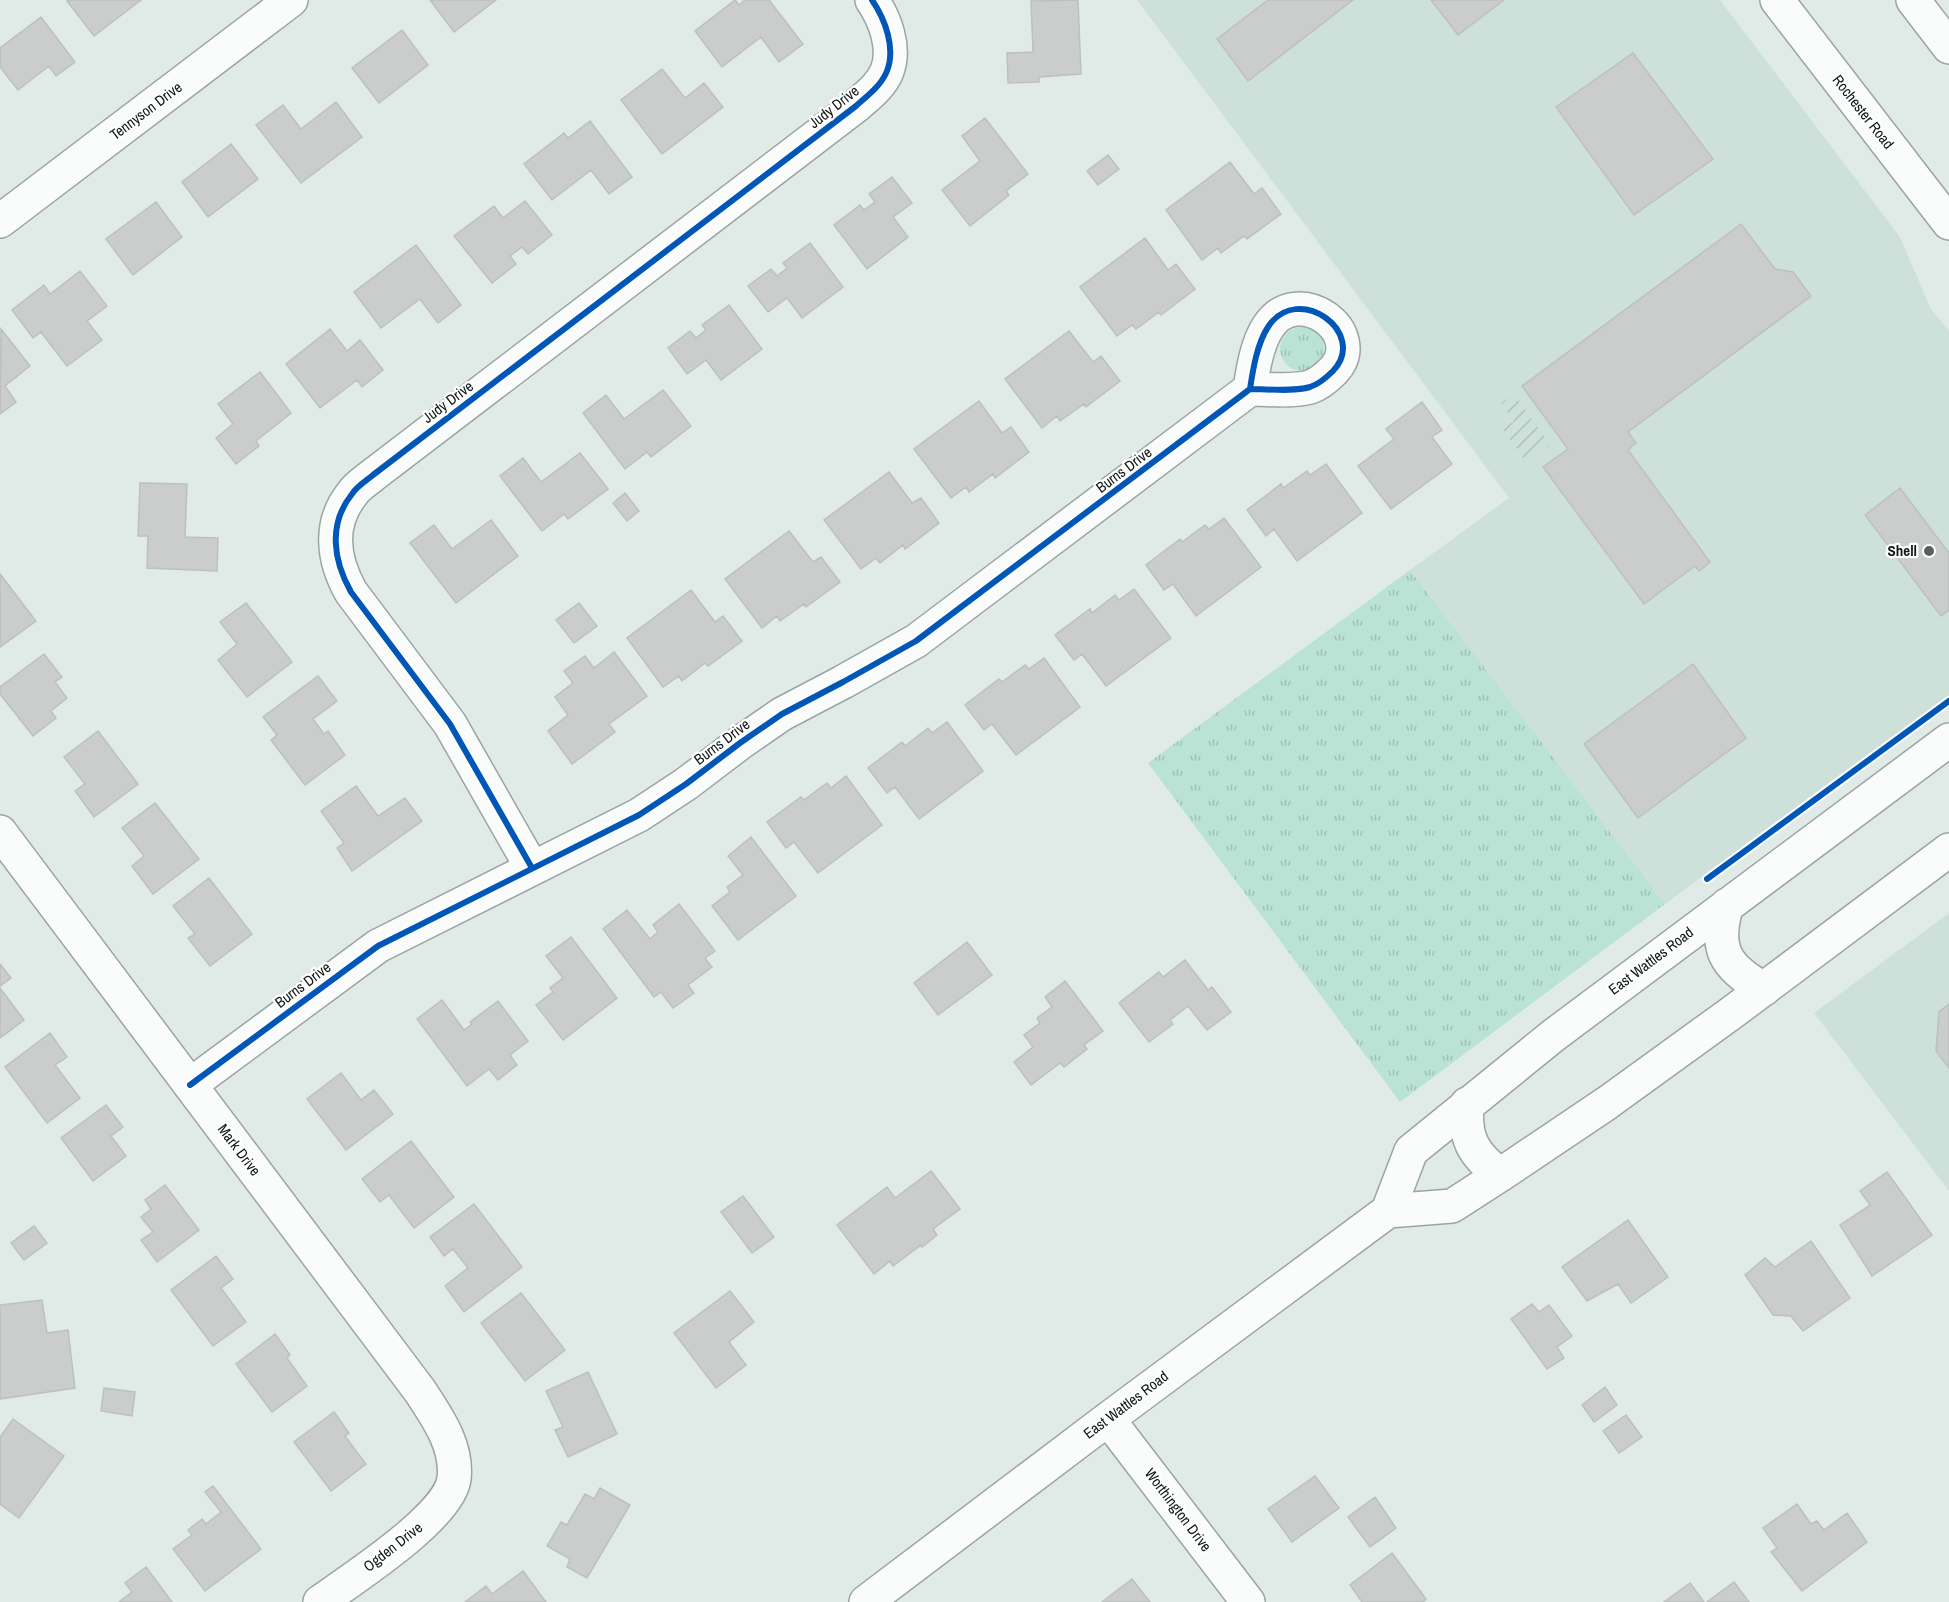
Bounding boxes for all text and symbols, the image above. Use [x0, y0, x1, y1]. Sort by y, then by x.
street label: Rochester Road [1828, 70, 1899, 153]
street label: Tennyson Drive [105, 76, 186, 145]
street label: Judy Drive [804, 80, 863, 133]
street label: Judy Drive [418, 375, 478, 428]
street label: Burns Drive [1091, 442, 1156, 498]
place label: Shell [1888, 540, 1917, 561]
marker: Shell [1922, 544, 1936, 558]
street label: Burns Drive [689, 714, 754, 770]
street label: East Wattles Road [1604, 922, 1698, 1000]
street label: Burns Drive [270, 957, 335, 1013]
street label: Mark Drive [213, 1119, 266, 1180]
street label: East Wattles Road [1079, 1366, 1173, 1444]
street label: Worthington Drive [1140, 1464, 1217, 1556]
street label: Ogden Drive [359, 1517, 427, 1576]

